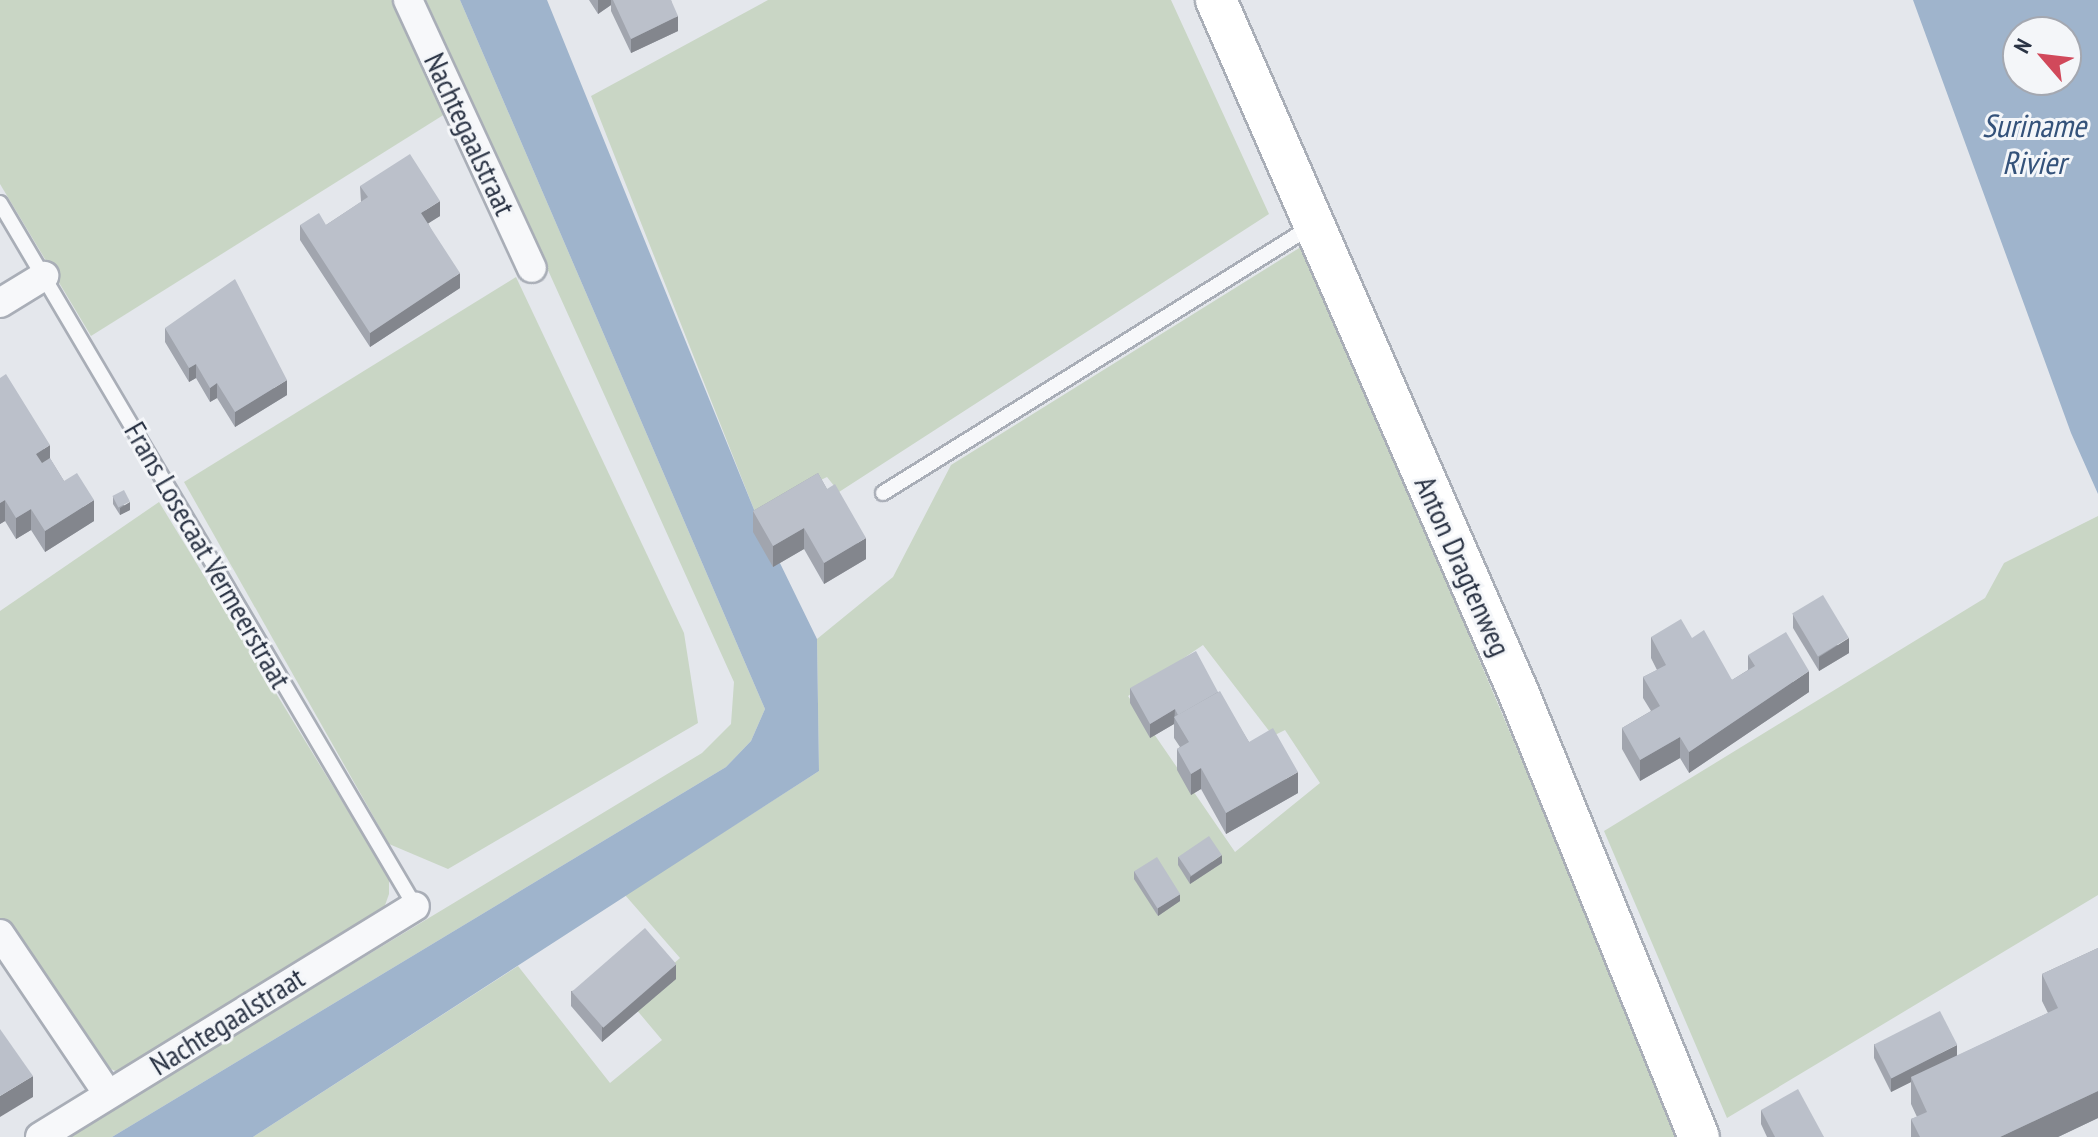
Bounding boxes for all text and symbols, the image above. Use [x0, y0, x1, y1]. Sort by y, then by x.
north arrow [2002, 16, 2082, 96]
text: N [2007, 34, 2038, 58]
street label: Nachtegaalstraat [417, 47, 523, 221]
water label: Suriname Rivier [1982, 107, 2086, 182]
street label: Frans Losecaat Vermeerstraat [117, 415, 299, 695]
street label: Anton Dragtenweg [1407, 471, 1519, 661]
street label: Nachtegaalstraat [143, 959, 311, 1083]

